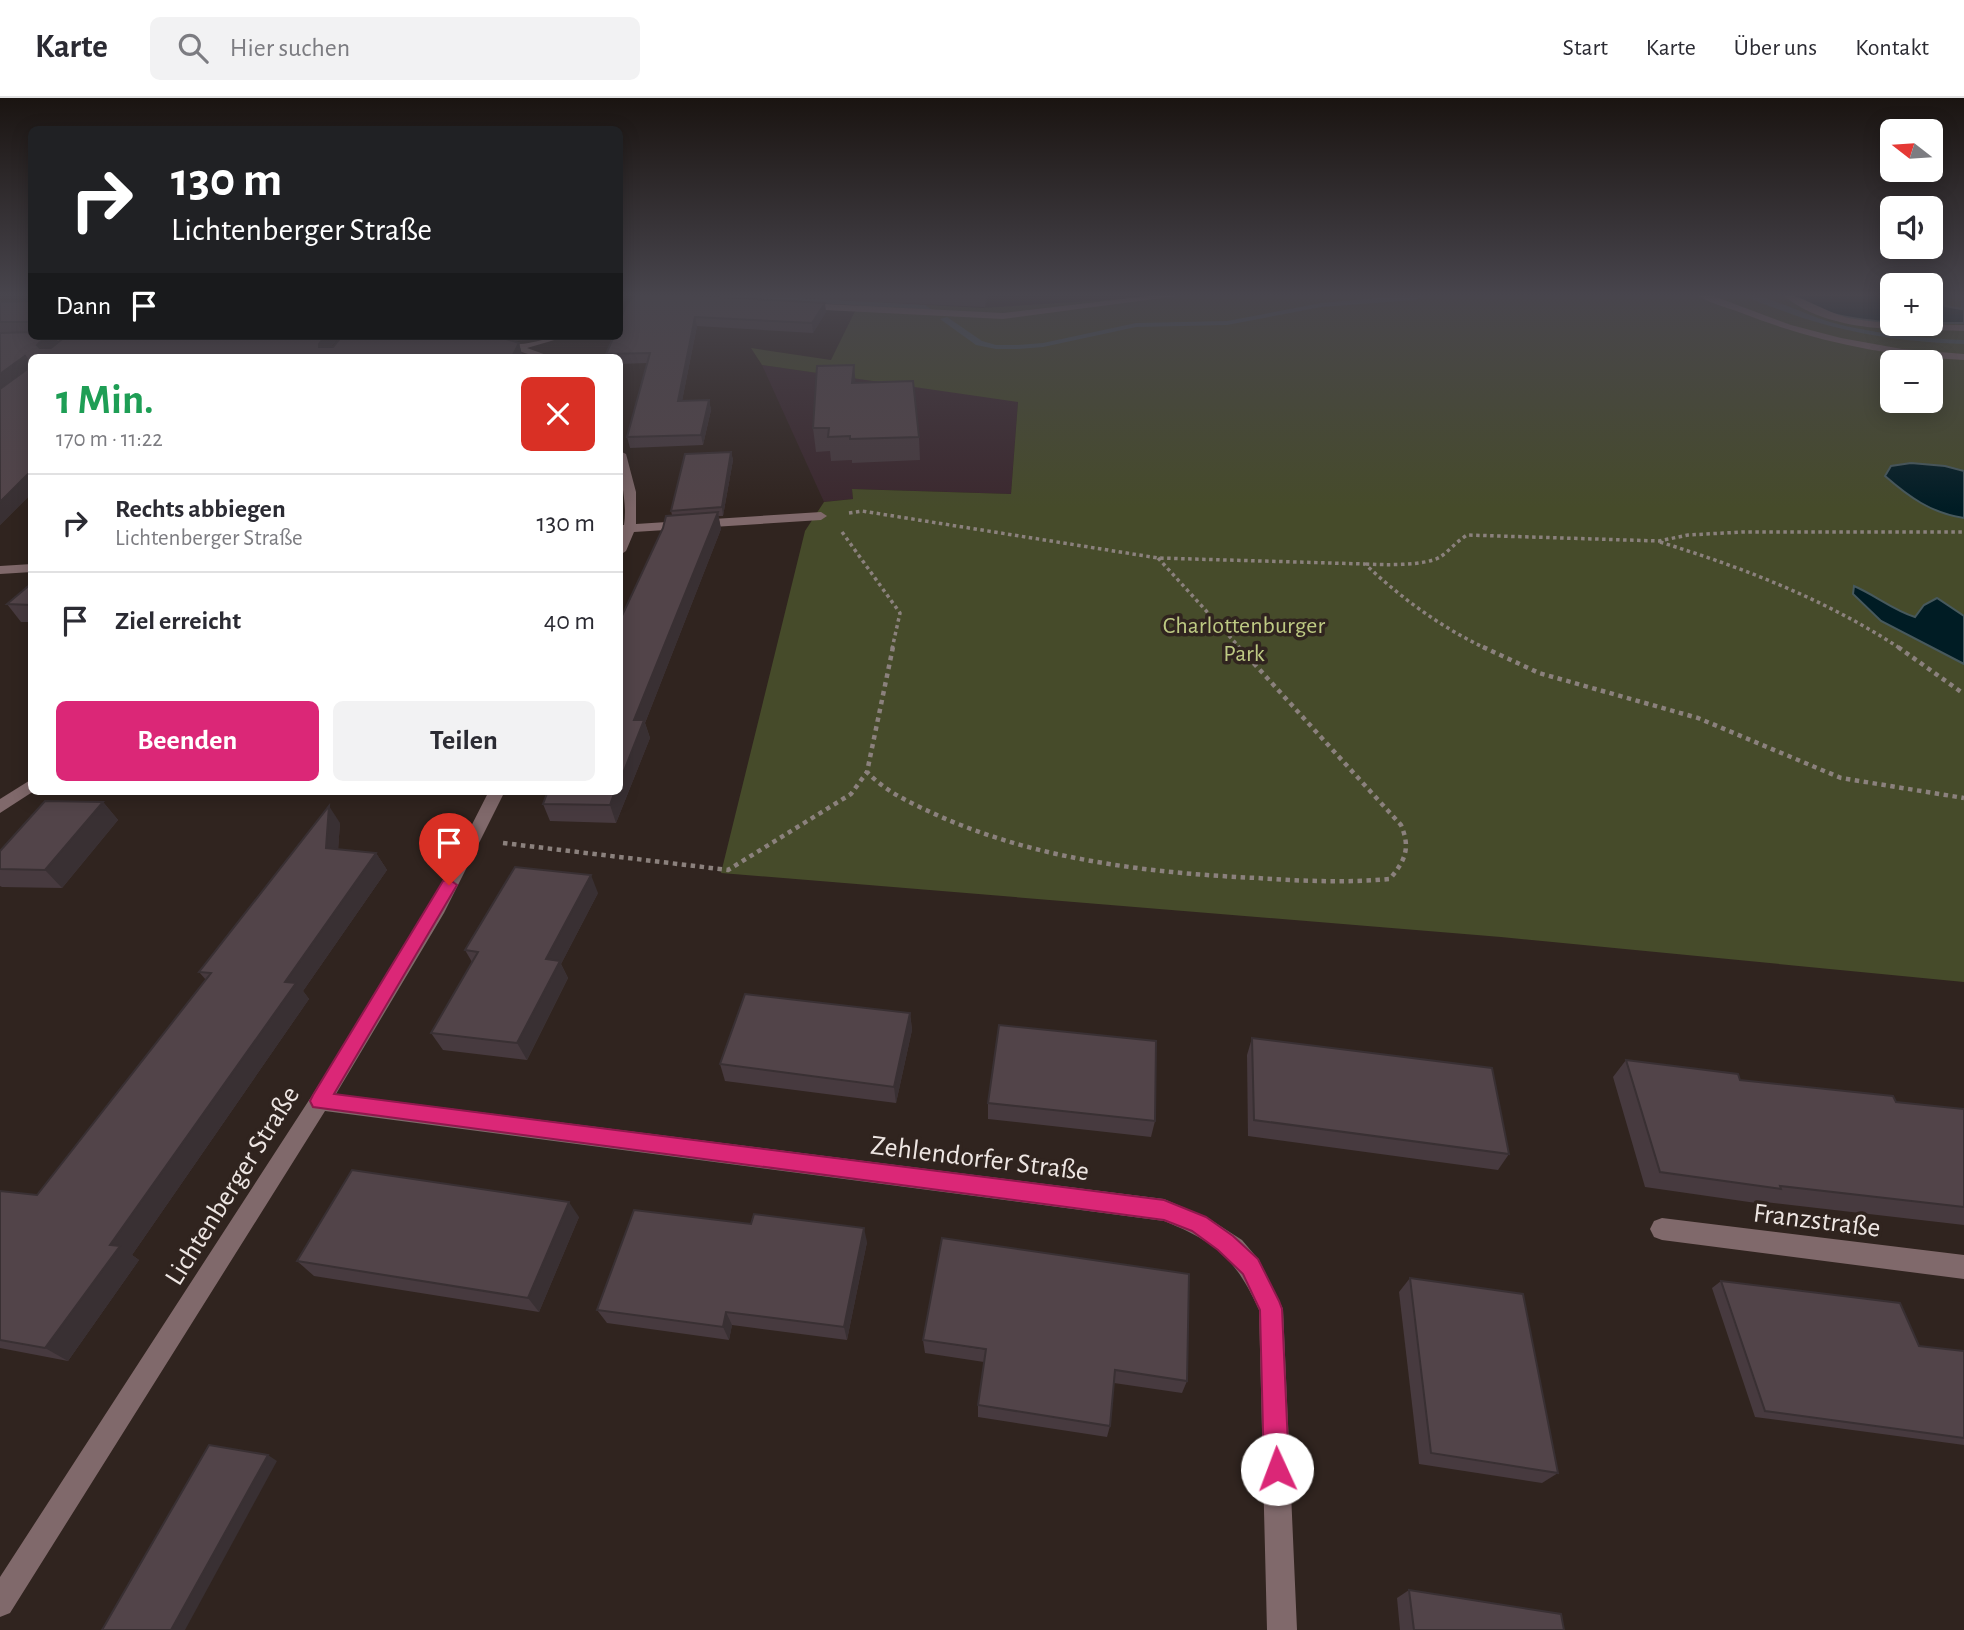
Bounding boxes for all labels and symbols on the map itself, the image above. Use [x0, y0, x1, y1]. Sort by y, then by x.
north arrow [1880, 119, 1942, 182]
park label: Charlottenburger Park [1163, 614, 1325, 666]
pin [419, 813, 479, 885]
street label: Lichtenberger Straße [160, 1082, 305, 1290]
street label: Zehlendorfer Straße [869, 1132, 1090, 1186]
street label: Franzstraße [1752, 1199, 1882, 1243]
position arrow [1240, 1432, 1314, 1506]

